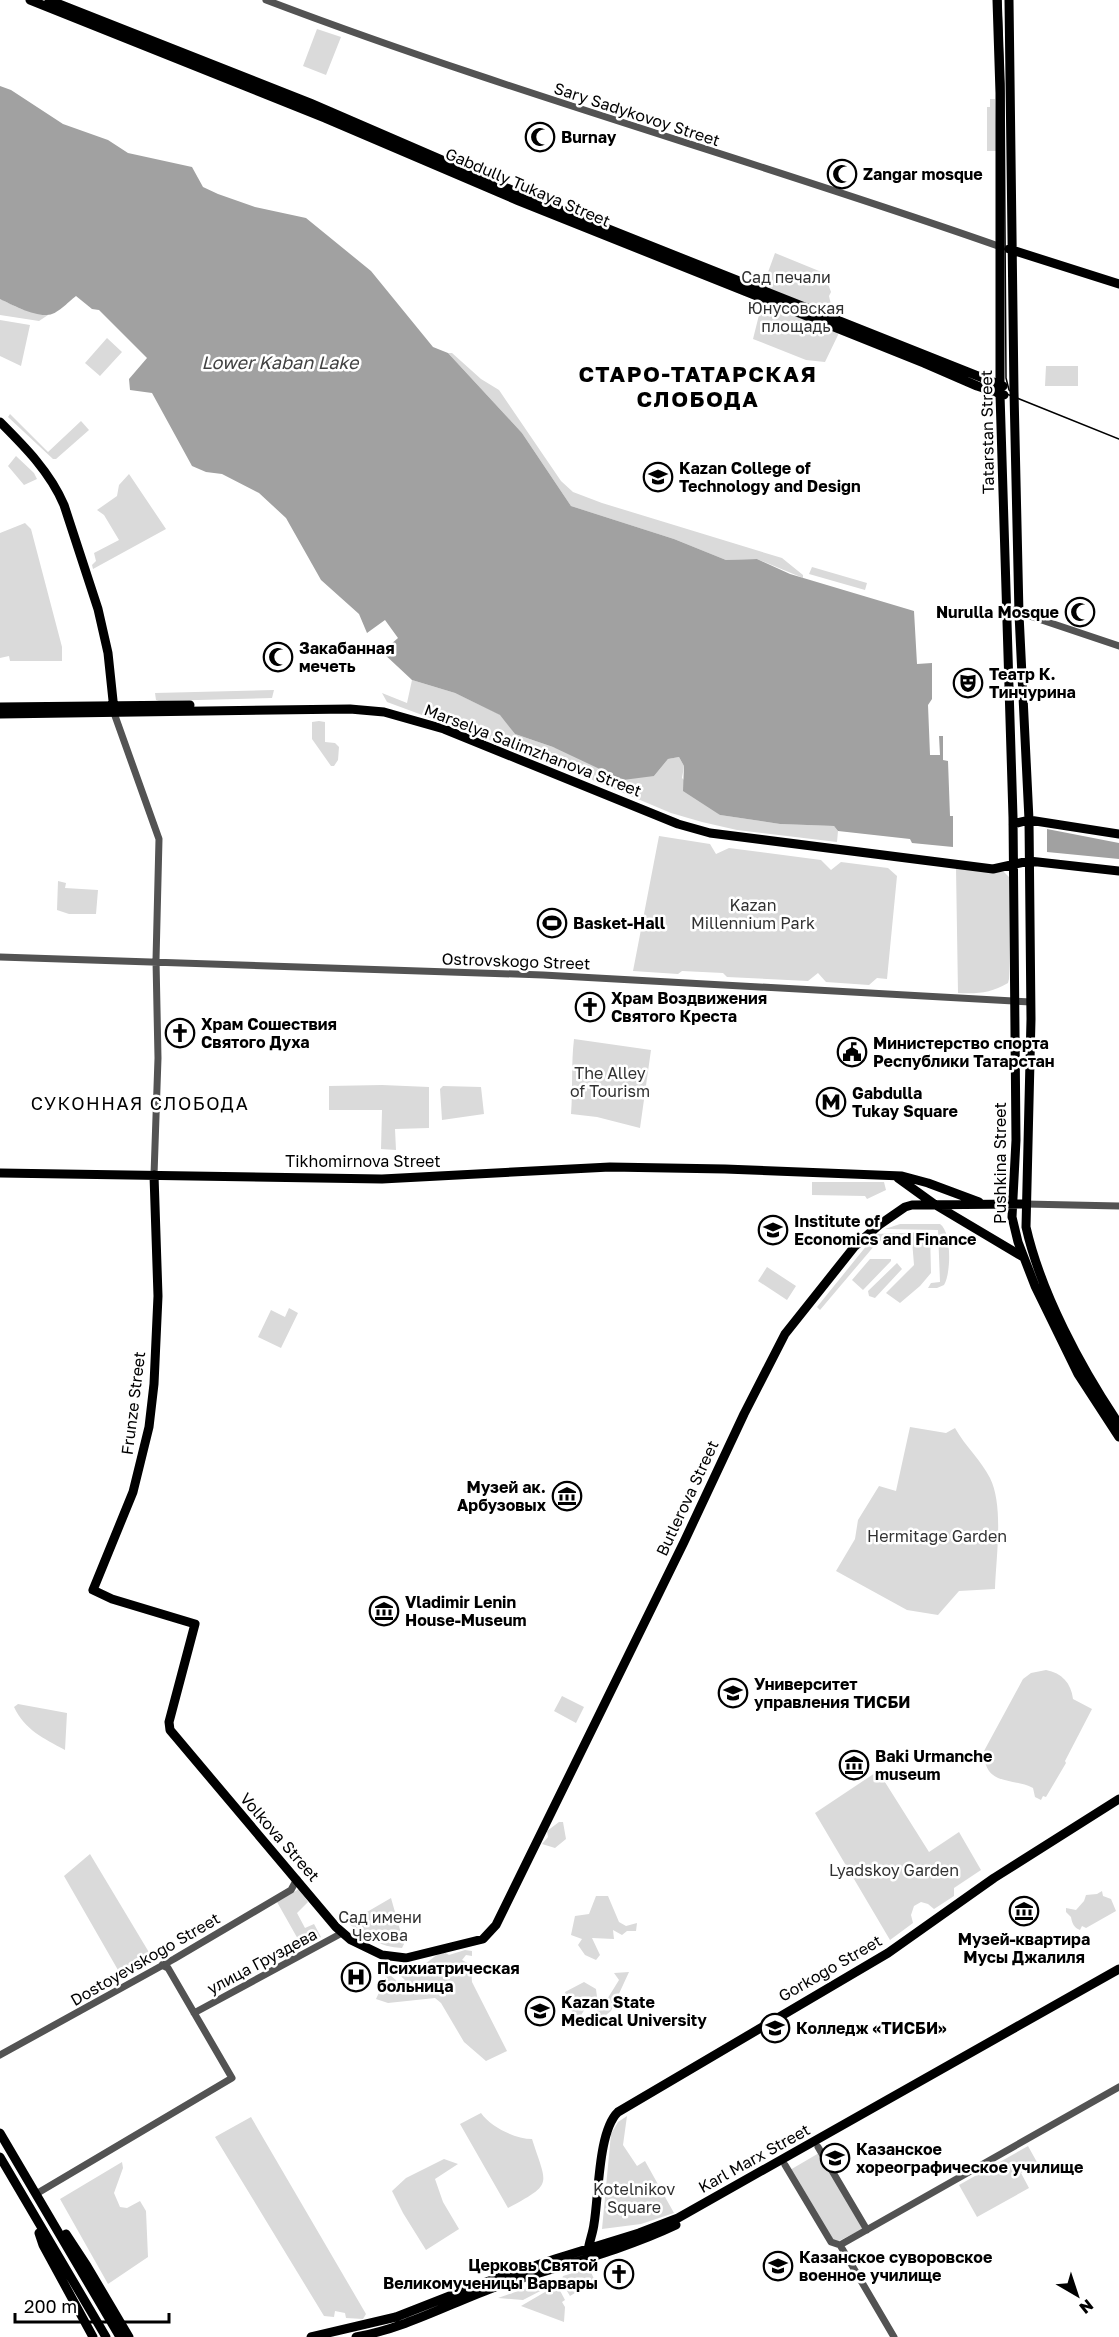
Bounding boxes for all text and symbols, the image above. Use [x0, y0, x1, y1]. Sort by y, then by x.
street label: Sary Sadykovoy Street [552, 78, 722, 150]
mosque icon: Burnay [524, 121, 556, 153]
place label: Burnay [561, 127, 617, 147]
street label: Gabdully Tukaya Street [443, 143, 613, 231]
mosque icon: Zangar mosque [826, 158, 858, 190]
place label: Zangar mosque [863, 164, 983, 184]
park label: Сад печали [741, 267, 831, 287]
park label: Юнусовская площадь [748, 298, 844, 336]
water label: Lower Kaban Lake [201, 351, 360, 373]
district label: СТАРО-ТАТАРСКАЯ СЛОБОДА [579, 360, 817, 412]
street label: Tatarstan Street [976, 370, 998, 494]
place label: Kazan College of Technology and Design [679, 458, 861, 496]
school or university icon: Kazan College of Technology and Design [642, 461, 674, 493]
mosque icon: Nurulla Mosque [1064, 596, 1096, 628]
place label: Nurulla Mosque [936, 602, 1059, 622]
place label: Закабанная мечеть [299, 638, 395, 676]
mosque icon: Закабанная мечеть [262, 641, 294, 673]
place label: Театр К. Тинчурина [989, 664, 1076, 702]
theatre icon: Театр К. Тинчурина [952, 667, 984, 699]
street label: Marselya Salimzhanova Street [422, 699, 644, 801]
park label: Kazan Millennium Park [691, 895, 815, 933]
sports icon: Basket-Hall [536, 907, 568, 939]
place label: Basket-Hall [573, 913, 666, 933]
street label: Ostrovskogo Street [441, 948, 591, 974]
place label: Храм Воздвижения Святого Креста [611, 988, 767, 1026]
church icon: Храм Воздвижения Святого Креста [574, 991, 606, 1023]
place label: Храм Сошествия Святого Духа [201, 1014, 337, 1052]
church icon: Храм Сошествия Святого Духа [164, 1017, 196, 1049]
place label: Министерство спорта Республики Татарстан [873, 1033, 1055, 1071]
public building icon: Министерство спорта Республики Татарстан [836, 1036, 868, 1068]
park label: The Alley of Tourism [570, 1063, 650, 1101]
place label: Gabdulla Tukay Square [852, 1083, 958, 1121]
metro station icon: Gabdulla Tukay Square [815, 1086, 847, 1118]
district label: СУКОННАЯ СЛОБОДА [31, 1092, 249, 1114]
street label: Pushkina Street [990, 1102, 1010, 1224]
street label: Tikhomirnova Street [285, 1151, 441, 1171]
place label: Institute of Economics and Finance [794, 1211, 977, 1249]
school or university icon: Institute of Economics and Finance [757, 1214, 789, 1246]
street label: Frunze Street [117, 1350, 149, 1456]
street label: Butlerova Street [651, 1437, 723, 1559]
place label: Музей ак. Арбузовых [457, 1477, 547, 1515]
museum icon: Музей ак. Арбузовых [551, 1480, 583, 1512]
park label: Hermitage Garden [867, 1526, 1007, 1546]
place label: Vladimir Lenin House-Museum [405, 1592, 526, 1630]
museum icon: Vladimir Lenin House-Museum [368, 1595, 400, 1627]
place label: Университет управления ТИСБИ [754, 1674, 910, 1712]
school or university icon: Университет управления ТИСБИ [717, 1677, 749, 1709]
place label: Baki Urmanche museum [875, 1746, 992, 1784]
museum icon: Baki Urmanche museum [838, 1749, 870, 1781]
street label: Volkova Street [236, 1788, 324, 1886]
park label: Lyadskoy Garden [829, 1860, 959, 1880]
museum icon: Музей-квартира Мусы Джалиля [1008, 1895, 1040, 1927]
park label: Сад имени Чехова [338, 1907, 422, 1945]
street label: Dostoyevskogo Street [67, 1908, 223, 2010]
street label: улица Груздева [204, 1924, 320, 1998]
place label: Музей-квартира Мусы Джалиля [958, 1929, 1090, 1967]
street label: Gorkogo Street [775, 1930, 885, 2006]
place label: Психиатрическая больница [377, 1958, 520, 1996]
hospital icon: Психиатрическая больница [340, 1961, 372, 1993]
place label: Kazan State Medical University [561, 1992, 707, 2030]
school or university icon: Kazan State Medical University [524, 1995, 556, 2027]
school or university icon: Колледж «ТИСБИ» [759, 2012, 791, 2044]
place label: Колледж «ТИСБИ» [796, 2018, 947, 2038]
street label: Karl Marx Street [695, 2119, 813, 2197]
place label: Казанское хореографическое училище [856, 2139, 1083, 2177]
school or university icon: Казанское хореографическое училище [819, 2142, 851, 2174]
park label: Kotelnikov Square [593, 2179, 675, 2217]
place label: Казанское суворовское военное училище [799, 2247, 992, 2285]
school or university icon: Казанское суворовское военное училище [762, 2250, 794, 2282]
place label: Церковь Святой Великомученицы Варвары [383, 2255, 598, 2293]
church icon: Церковь Святой Великомученицы Варвары [603, 2258, 635, 2290]
north arrow [1047, 2265, 1107, 2325]
scale bar [15, 2286, 170, 2324]
text: 200 m [24, 2295, 77, 2317]
text: N [1075, 2295, 1097, 2318]

